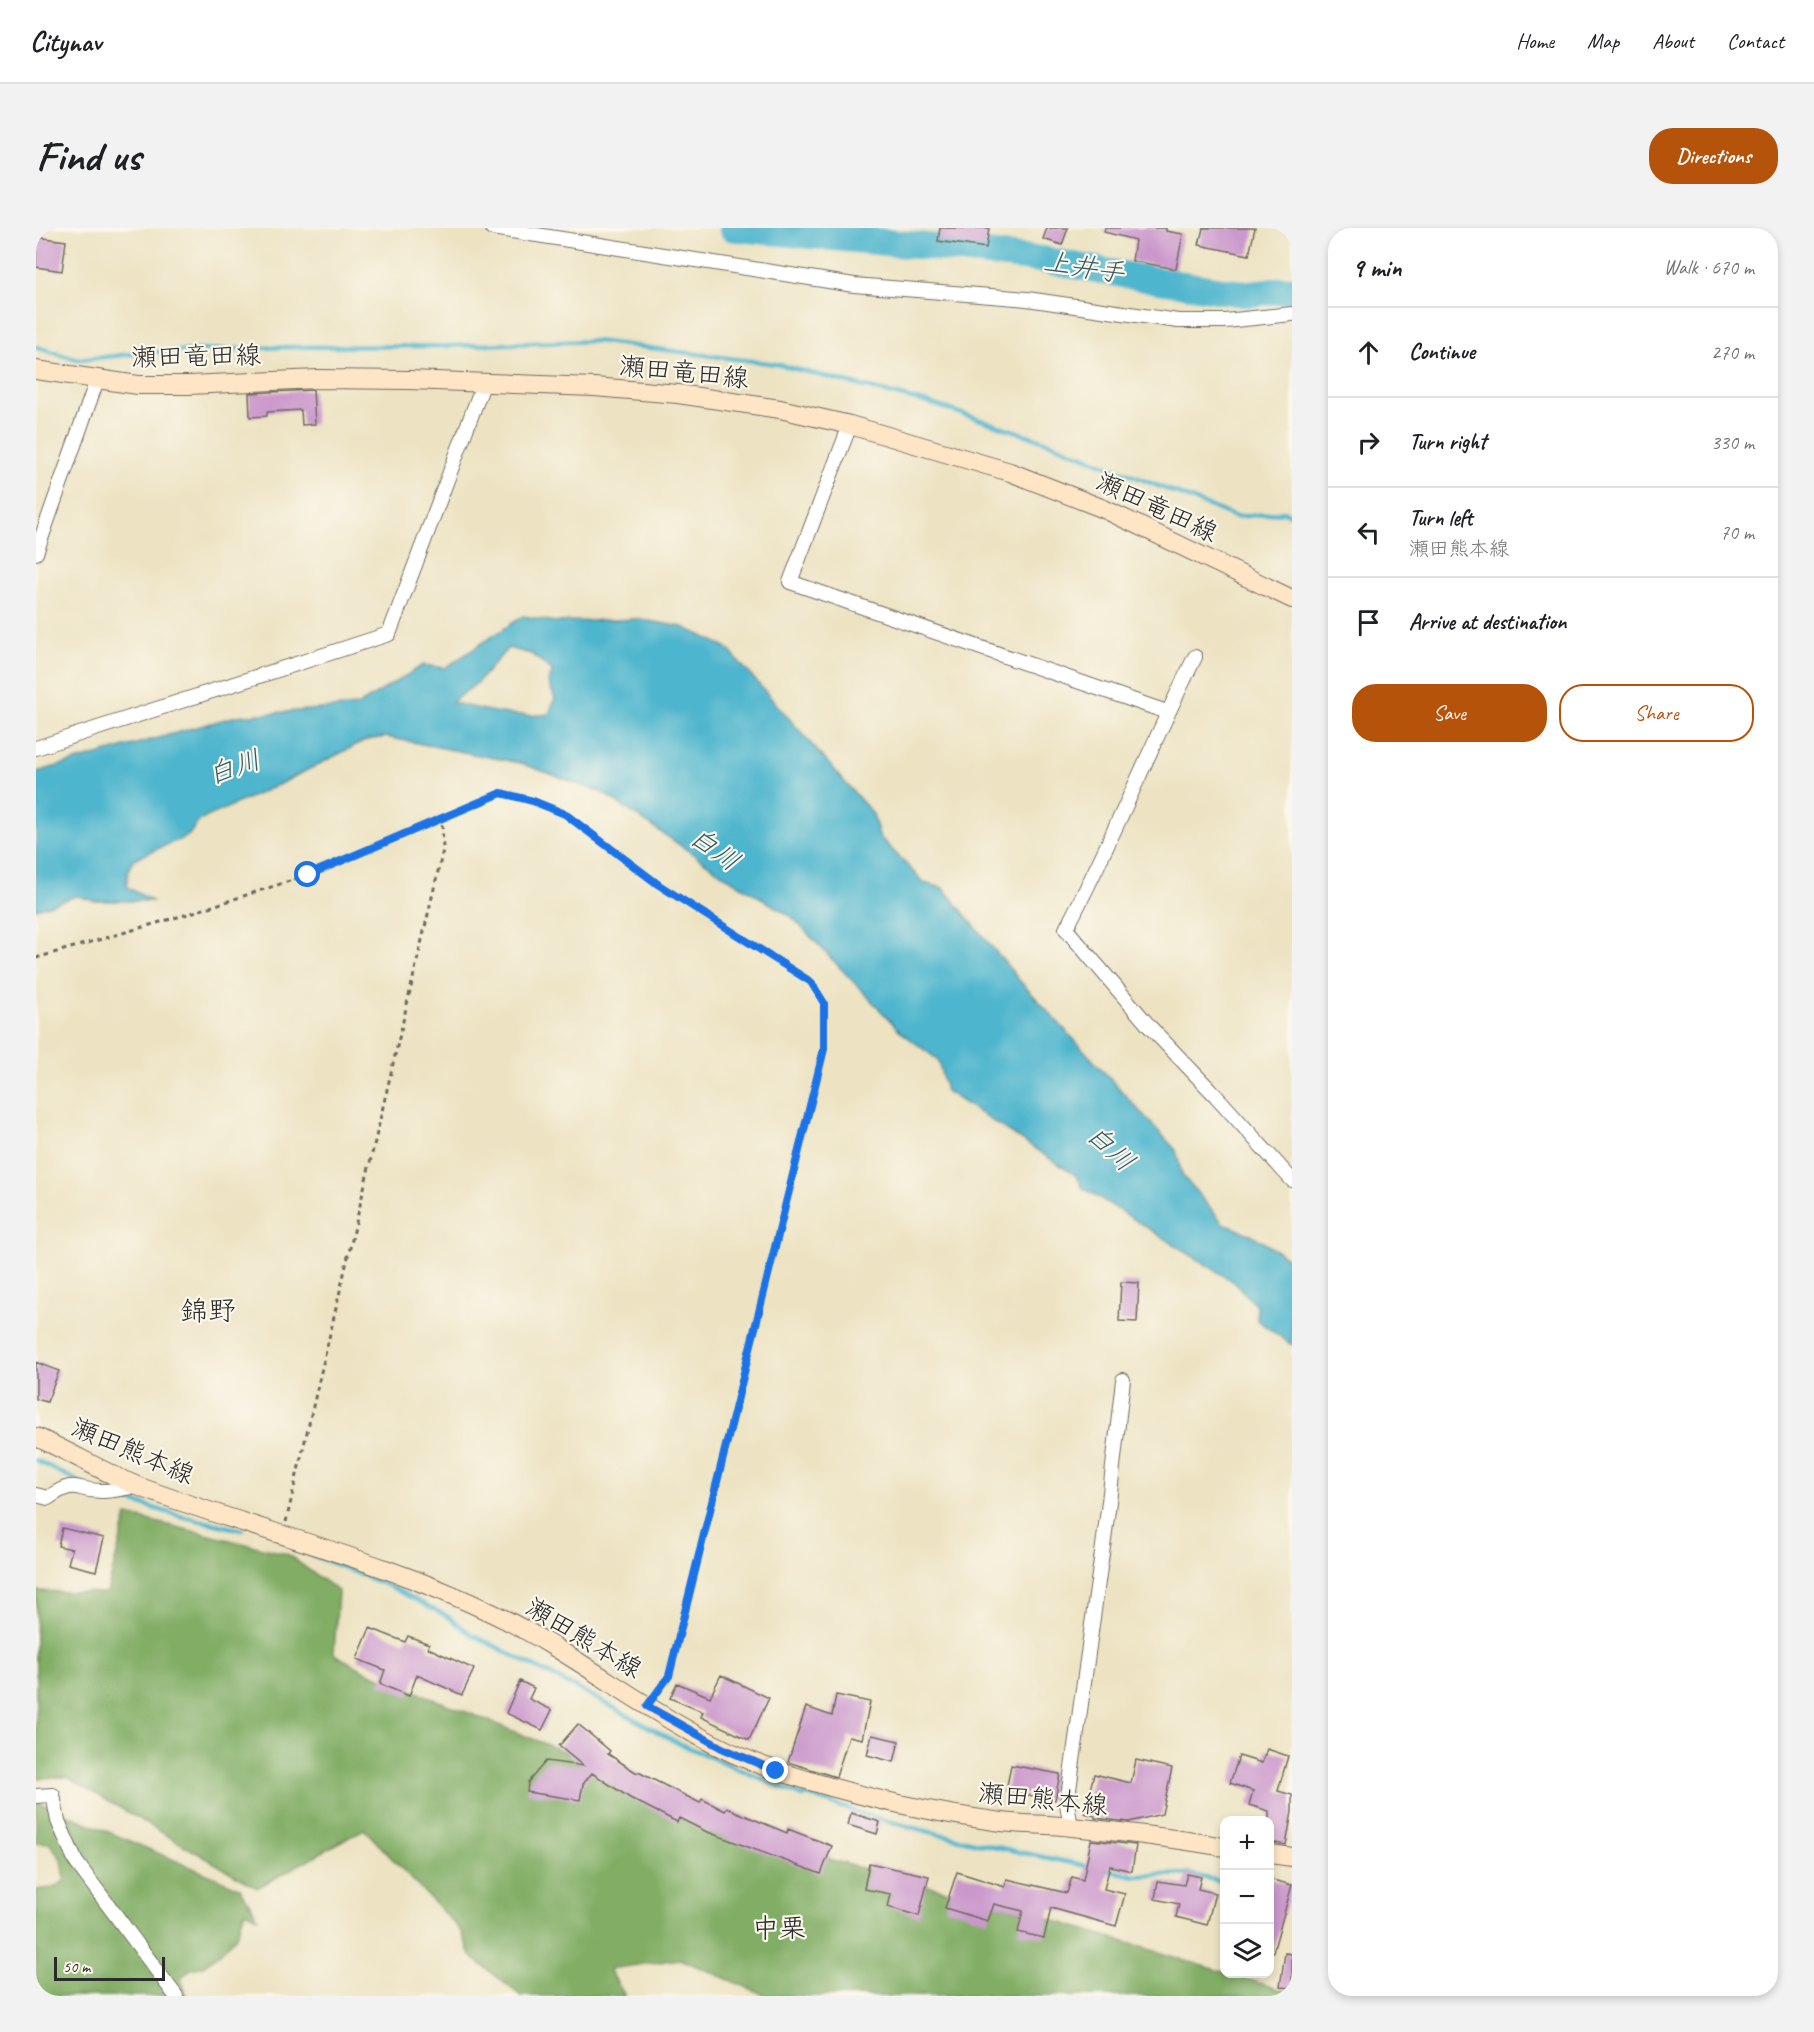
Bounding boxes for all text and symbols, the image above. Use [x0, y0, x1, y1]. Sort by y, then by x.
text: Citynav [30, 24, 101, 59]
text: Home [1516, 28, 1554, 54]
text: Map [1587, 28, 1619, 54]
text: About [1652, 28, 1694, 54]
text: Contact [1727, 28, 1784, 54]
button: Directions [1649, 128, 1778, 184]
text: Find us [36, 130, 141, 183]
water label: 上井手 [1041, 244, 1128, 290]
text: 9 min [1352, 251, 1402, 284]
text: Walk · 670 m [1664, 255, 1754, 280]
icon: ahead [1352, 336, 1385, 369]
street label: 瀬田竜田線 [131, 338, 261, 374]
text: Continue [1409, 338, 1475, 366]
text: 270 m [1711, 340, 1754, 365]
street label: 瀬田竜田線 [618, 349, 750, 395]
icon: right [1352, 426, 1385, 459]
text: Turn right [1409, 428, 1486, 456]
text: 330 m [1711, 430, 1754, 455]
street label: 瀬田竜田線 [1091, 465, 1223, 549]
text: Turn left [1409, 504, 1473, 532]
icon: left [1352, 516, 1385, 549]
text: 70 m [1720, 520, 1754, 545]
text: 瀬田熊本線 [1409, 536, 1509, 561]
icon: arrive [1352, 606, 1385, 639]
text: Arrive at destination [1409, 608, 1566, 636]
button: Save [1352, 684, 1547, 742]
button: Share [1559, 684, 1754, 742]
water label: 白川 [203, 742, 265, 792]
water label: 白川 [683, 819, 747, 879]
route start [294, 861, 320, 887]
water label: 白川 [1080, 1117, 1142, 1179]
district label: 錦野 [180, 1293, 236, 1328]
street label: 瀬田熊本線 [67, 1410, 199, 1492]
street label: 瀬田熊本線 [520, 1590, 648, 1686]
route end [762, 1757, 788, 1783]
street label: 瀬田熊本線 [977, 1776, 1109, 1822]
map controls [1220, 1816, 1274, 1978]
button: + [1220, 1816, 1274, 1870]
button: − [1220, 1870, 1274, 1924]
district label: 中栗 [752, 1911, 806, 1945]
button: layers [1220, 1924, 1274, 1978]
scale bar [54, 1954, 165, 1982]
text: 50 m [63, 1957, 90, 1977]

